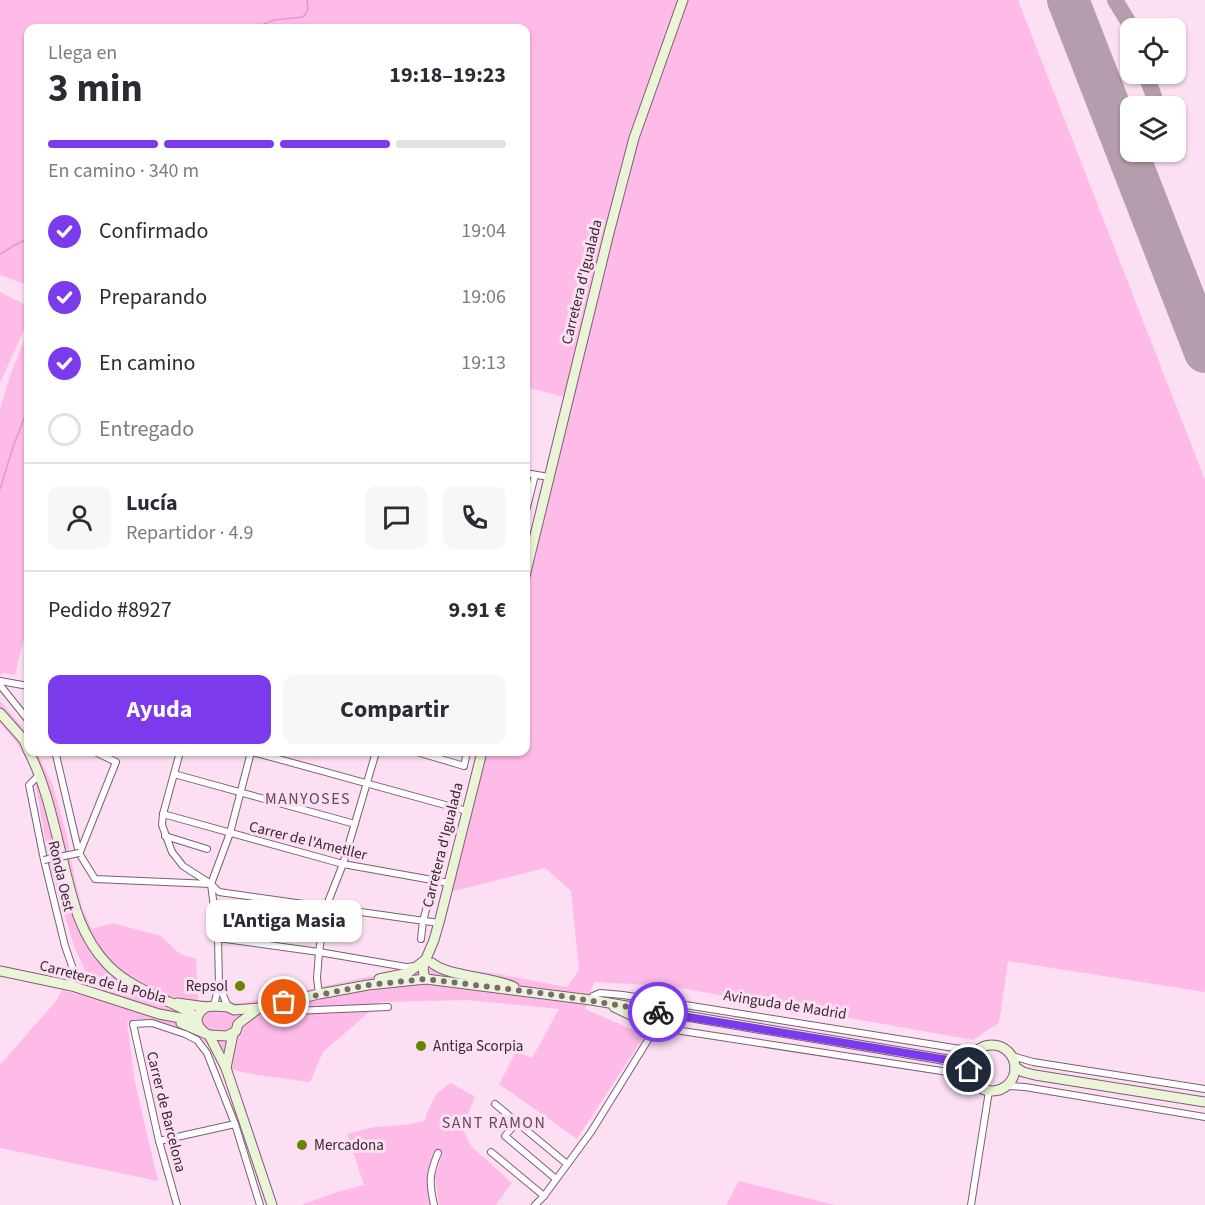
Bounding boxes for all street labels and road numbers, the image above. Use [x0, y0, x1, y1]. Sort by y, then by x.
street label: Carretera d'Igualada [556, 217, 608, 347]
street label: Carretera d'Igualada [417, 780, 469, 910]
street label: Carrer de l'Ametller [247, 816, 370, 866]
street label: Ronda Oest [43, 839, 79, 913]
street label: Carretera de la Pobla [37, 955, 169, 1009]
street label: Avinguda de Madrid [722, 985, 848, 1025]
street label: Carrer de Barcelona [141, 1049, 191, 1175]

